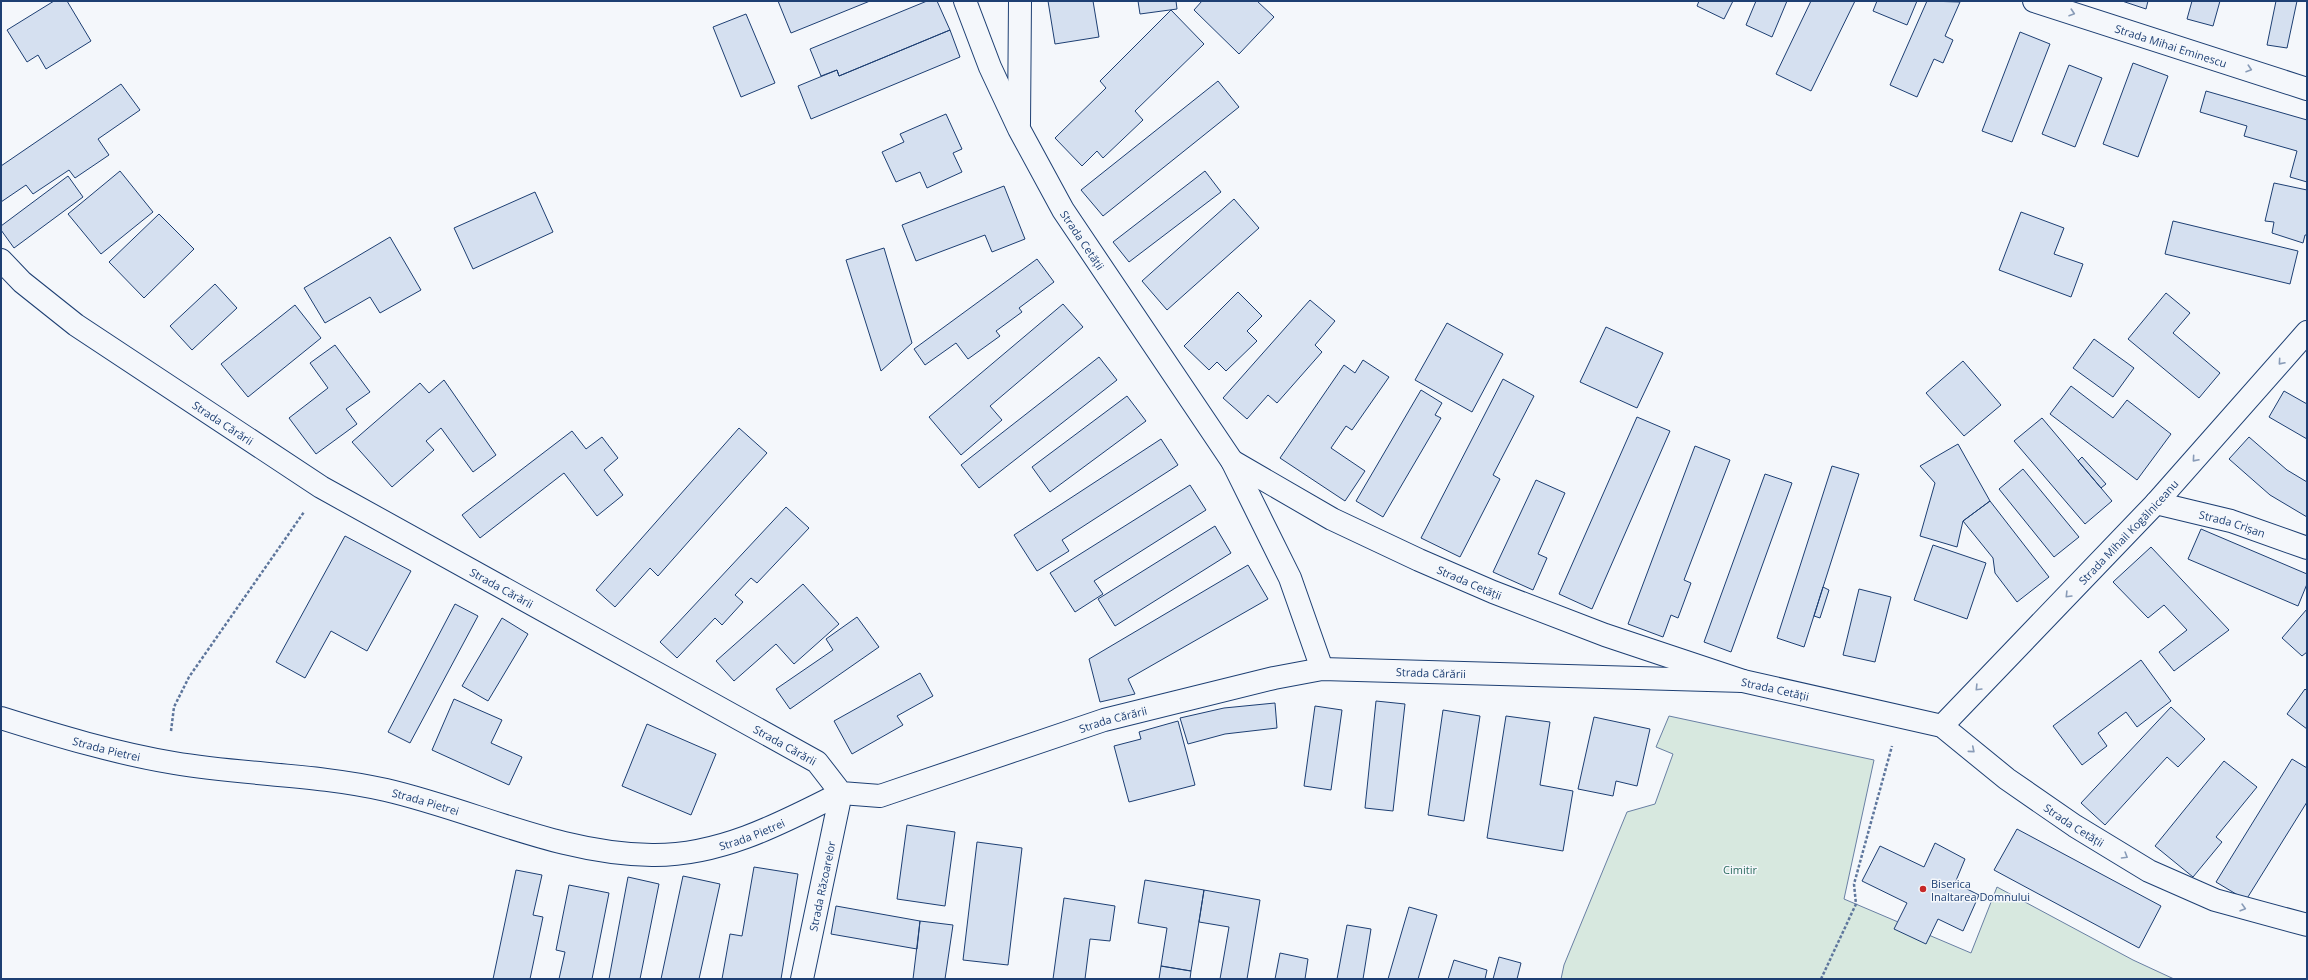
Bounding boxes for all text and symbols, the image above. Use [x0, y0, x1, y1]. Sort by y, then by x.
one-way arrow [2068, 8, 2075, 17]
street label: Strada Mihai Eminescu [2113, 20, 2229, 70]
one-way arrow [2245, 65, 2252, 73]
street label: Strada Cetății [1058, 207, 1108, 272]
one-way arrow [2279, 357, 2286, 364]
street label: Strada Cărării [190, 397, 257, 448]
one-way arrow [2193, 454, 2200, 462]
street label: Strada Mihail Kogălniceanu [2075, 476, 2181, 587]
street label: Strada Crișan [2198, 506, 2268, 540]
street label: Strada Cetății [1435, 561, 1504, 602]
street label: Strada Cărării [468, 564, 536, 611]
one-way arrow [2065, 590, 2073, 598]
street label: Strada Cărării [1396, 664, 1466, 681]
street label: Strada Cetății [1740, 673, 1811, 703]
one-way arrow [1975, 683, 1983, 691]
street label: Strada Cărării [1077, 702, 1148, 736]
street label: Strada Cărării [751, 721, 820, 768]
street label: Strada Pietrei [71, 733, 142, 764]
one-way arrow [1967, 746, 1975, 753]
street label: Strada Pietrei [391, 784, 461, 818]
street label: Strada Cetății [2041, 799, 2107, 850]
street label: Strada Pietrei [717, 814, 787, 853]
street label: Strada Răzoarelor [805, 839, 838, 932]
one-way arrow [2121, 851, 2128, 859]
park label: Cimitir [1723, 862, 1757, 877]
place label: Biserica Inaltarea Domnului [1931, 876, 2030, 904]
marker: Biserica Inaltarea Domnului [1918, 884, 1928, 894]
one-way arrow [2240, 903, 2247, 912]

